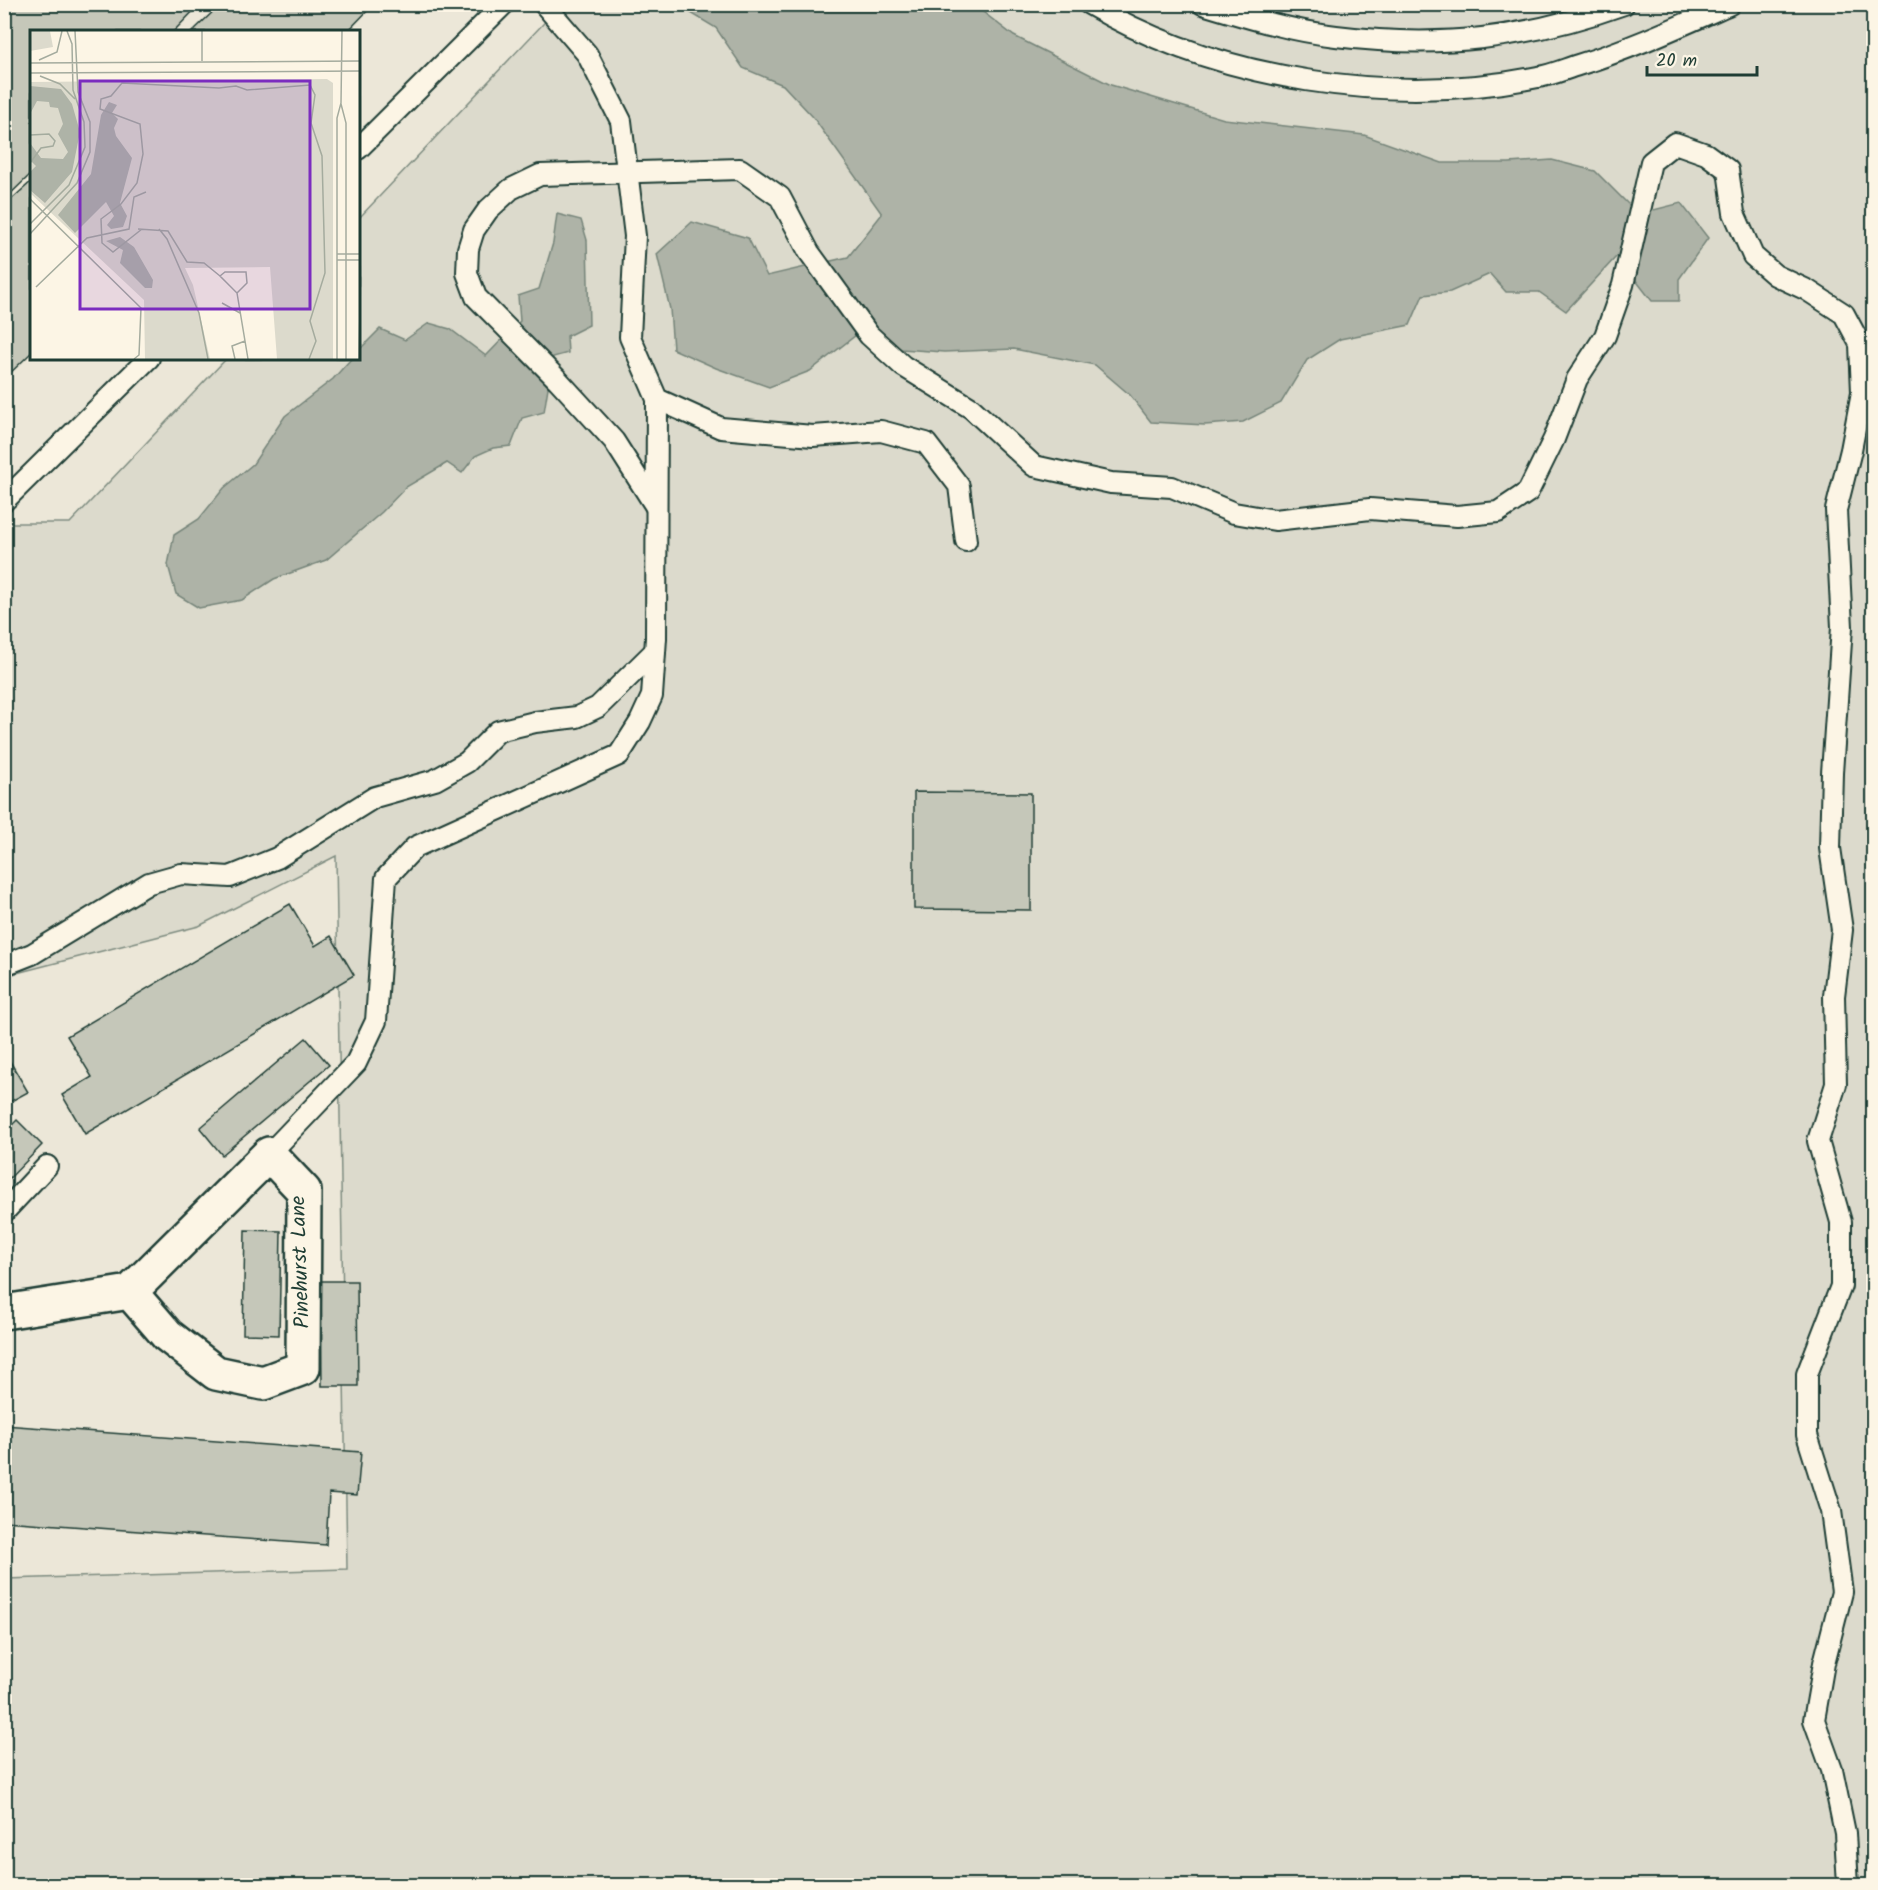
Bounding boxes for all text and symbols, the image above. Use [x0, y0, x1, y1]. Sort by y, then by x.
inset map [30, 30, 360, 360]
scale bar [1647, 39, 1756, 77]
text: 20 m [1656, 47, 1697, 76]
street label: Pinehurst Lane [282, 1195, 320, 1329]

